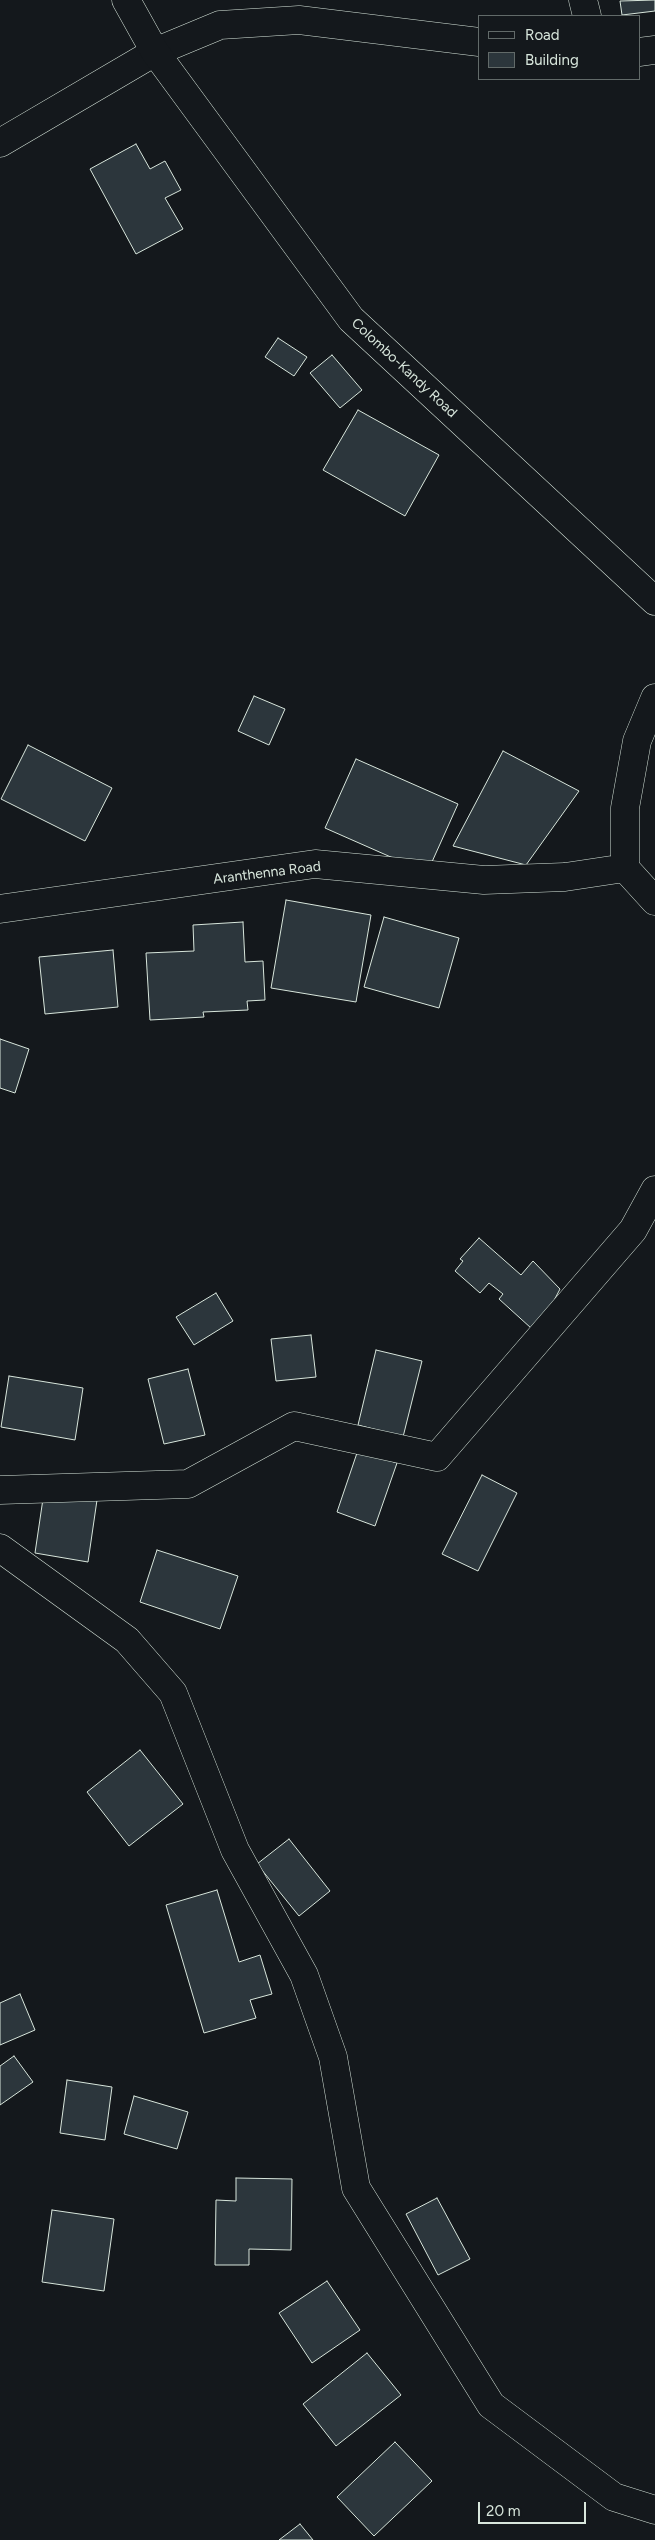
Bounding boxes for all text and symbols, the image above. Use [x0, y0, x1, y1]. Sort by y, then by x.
legend [478, 15, 640, 80]
text: Road [525, 26, 560, 44]
text: Building [525, 51, 579, 69]
street label: Colombo-Kandy Road [348, 315, 460, 421]
street label: Aranthenna Road [212, 858, 322, 888]
scale bar [480, 2492, 588, 2524]
text: 20 m [486, 2502, 520, 2520]

